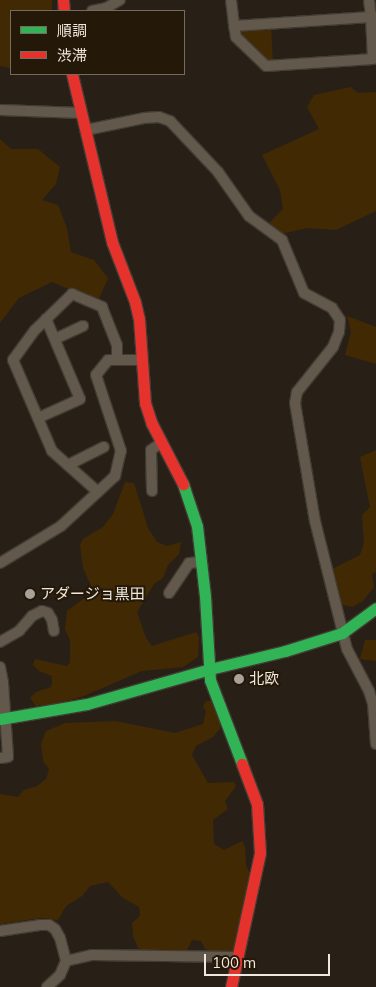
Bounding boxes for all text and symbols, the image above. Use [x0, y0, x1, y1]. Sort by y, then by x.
legend [10, 10, 185, 75]
text: 順調 [57, 21, 87, 40]
text: 渋滞 [57, 46, 87, 65]
place label: アダージョ黒田 [40, 585, 145, 603]
marker: アダージョ黒田 [24, 588, 36, 600]
place label: 北欧 [249, 670, 279, 688]
marker: 北欧 [233, 673, 245, 685]
scale bar [206, 944, 332, 976]
text: 100 m [212, 953, 256, 972]

